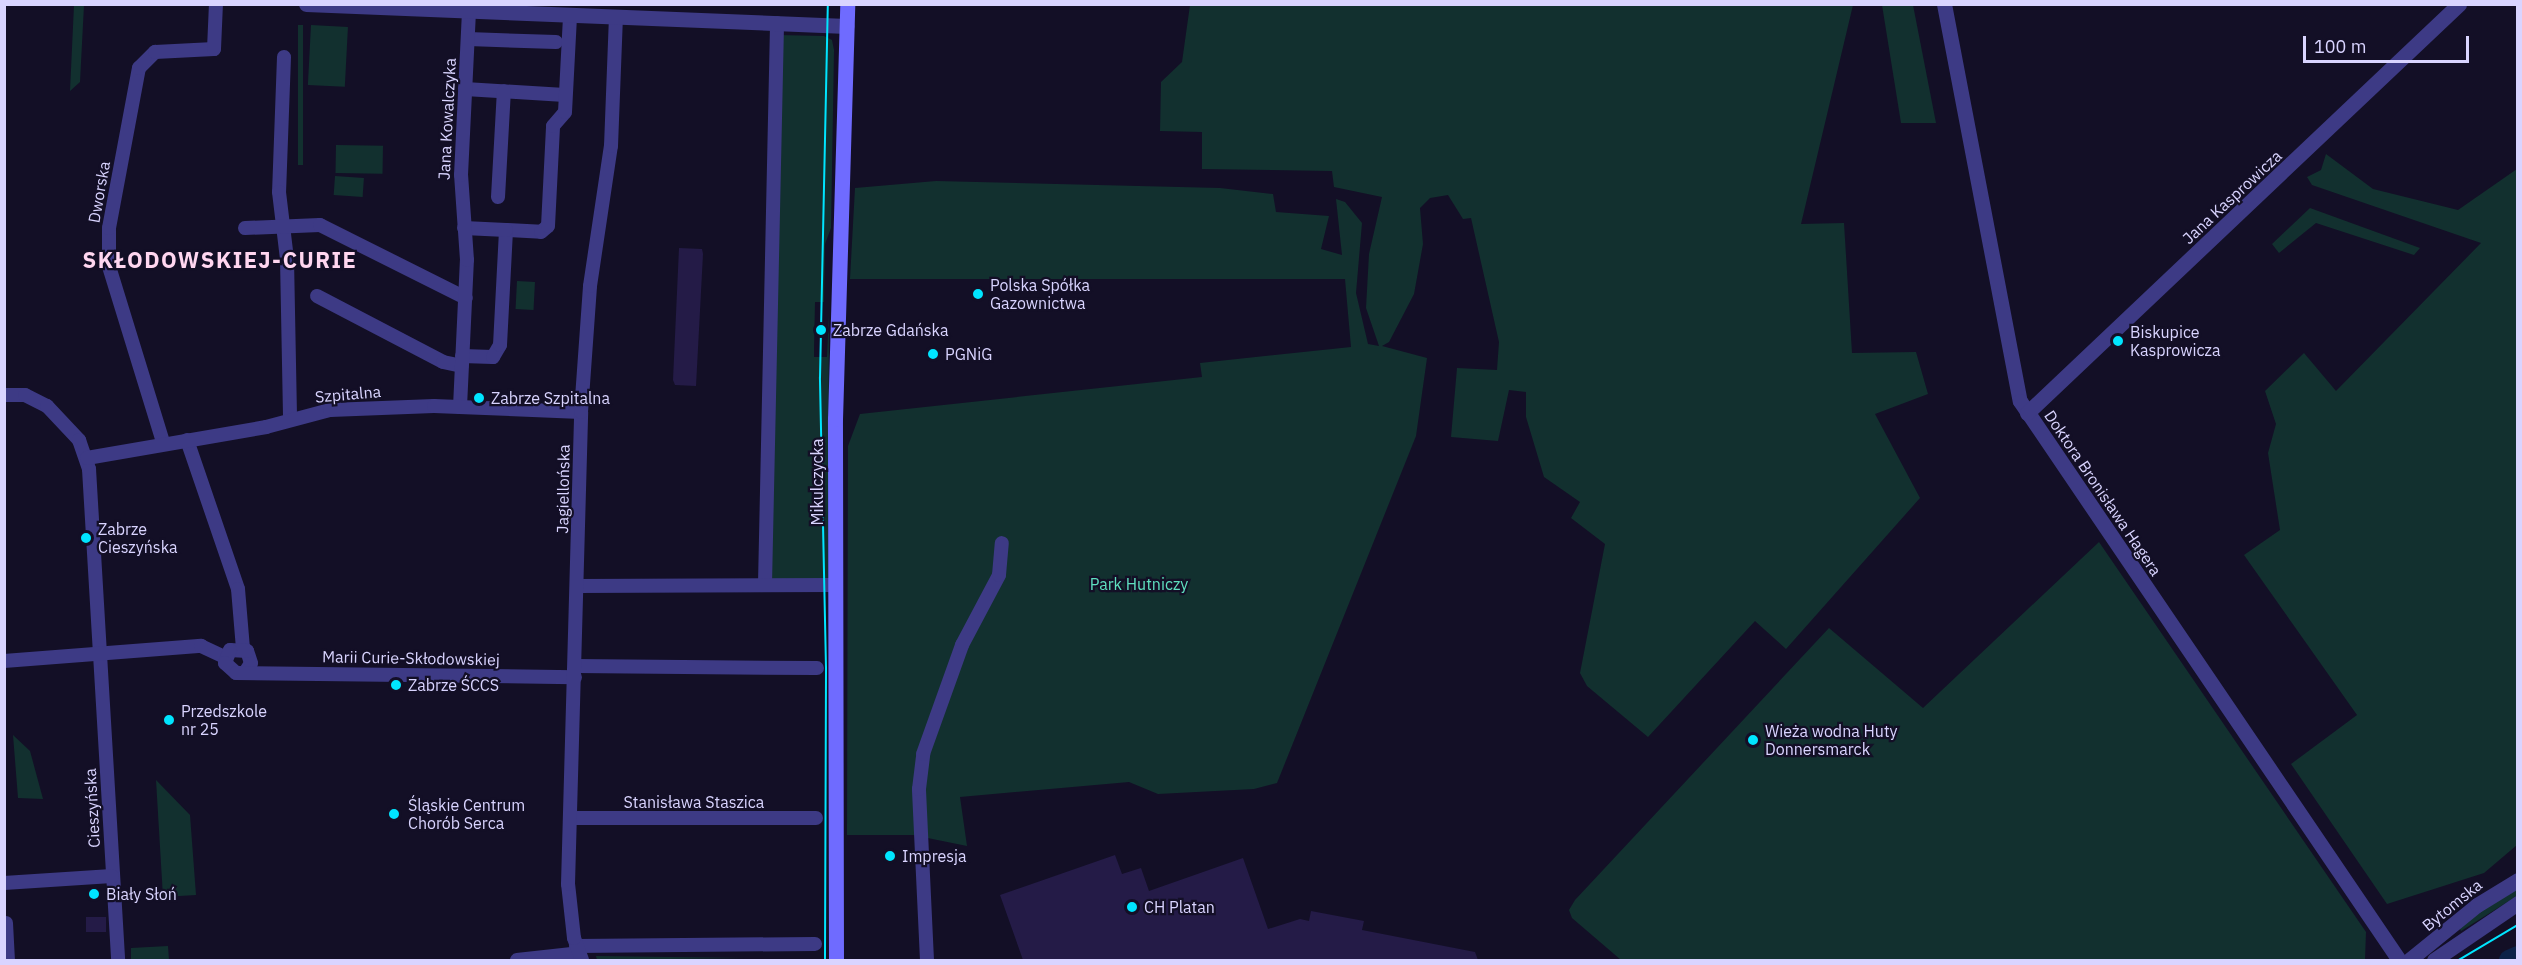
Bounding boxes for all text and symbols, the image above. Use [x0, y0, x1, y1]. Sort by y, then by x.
scale bar [2306, 24, 2472, 62]
text: 100 m [2314, 35, 2366, 58]
street label: Jana Kowalczyka [434, 58, 460, 180]
street label: Jana Kasprowicza [2178, 146, 2286, 248]
street label: Dworska [84, 160, 114, 224]
district label: SKŁODOWSKIEJ-CURIE [83, 247, 357, 273]
place label: Polska Spółka Gazownictwa [990, 275, 1090, 313]
marker: Polska Spółka Gazownictwa [971, 287, 985, 301]
place label: Zabrze Gdańska [833, 320, 949, 340]
place label: Biskupice Kasprowicza [2130, 322, 2220, 360]
marker: Zabrze Gdańska [814, 323, 828, 337]
marker: Biskupice Kasprowicza [2111, 334, 2125, 348]
place label: PGNiG [945, 344, 992, 364]
marker: PGNiG [926, 347, 940, 361]
street label: Szpitalna [314, 382, 382, 406]
place label: Zabrze Szpitalna [491, 388, 610, 408]
marker: Zabrze Szpitalna [472, 391, 486, 405]
street label: Doktora Bronisława Hagera [2040, 407, 2166, 579]
street label: Mikulczycka [807, 438, 827, 526]
street label: Jagiellońska [553, 444, 573, 534]
place label: Zabrze Cieszyńska [98, 519, 178, 557]
marker: Zabrze Cieszyńska [79, 531, 93, 545]
park label: Park Hutniczy [1090, 574, 1188, 594]
street label: Marii Curie-Skłodowskiej [322, 647, 500, 669]
place label: Zabrze ŚCCS [408, 675, 499, 695]
marker: Zabrze ŚCCS [389, 678, 403, 692]
place label: Przedszkole nr 25 [181, 701, 267, 739]
marker: Przedszkole nr 25 [162, 713, 176, 727]
place label: Wieża wodna Huty Donnersmarck [1765, 721, 1898, 759]
marker: Wieża wodna Huty Donnersmarck [1746, 733, 1760, 747]
street label: Cieszyńska [80, 768, 104, 848]
street label: Stanisława Staszica [624, 792, 764, 812]
place label: Śląskie Centrum Chorób Serca [408, 795, 525, 833]
marker: Śląskie Centrum Chorób Serca [385, 805, 403, 823]
place label: Impresja [902, 846, 967, 866]
marker: Impresja [883, 849, 897, 863]
street label: Bytomska [2418, 875, 2486, 935]
place label: Biały Słoń [106, 884, 177, 904]
marker: Biały Słoń [87, 887, 101, 901]
place label: CH Platan [1144, 897, 1215, 917]
marker: CH Platan [1125, 900, 1139, 914]

